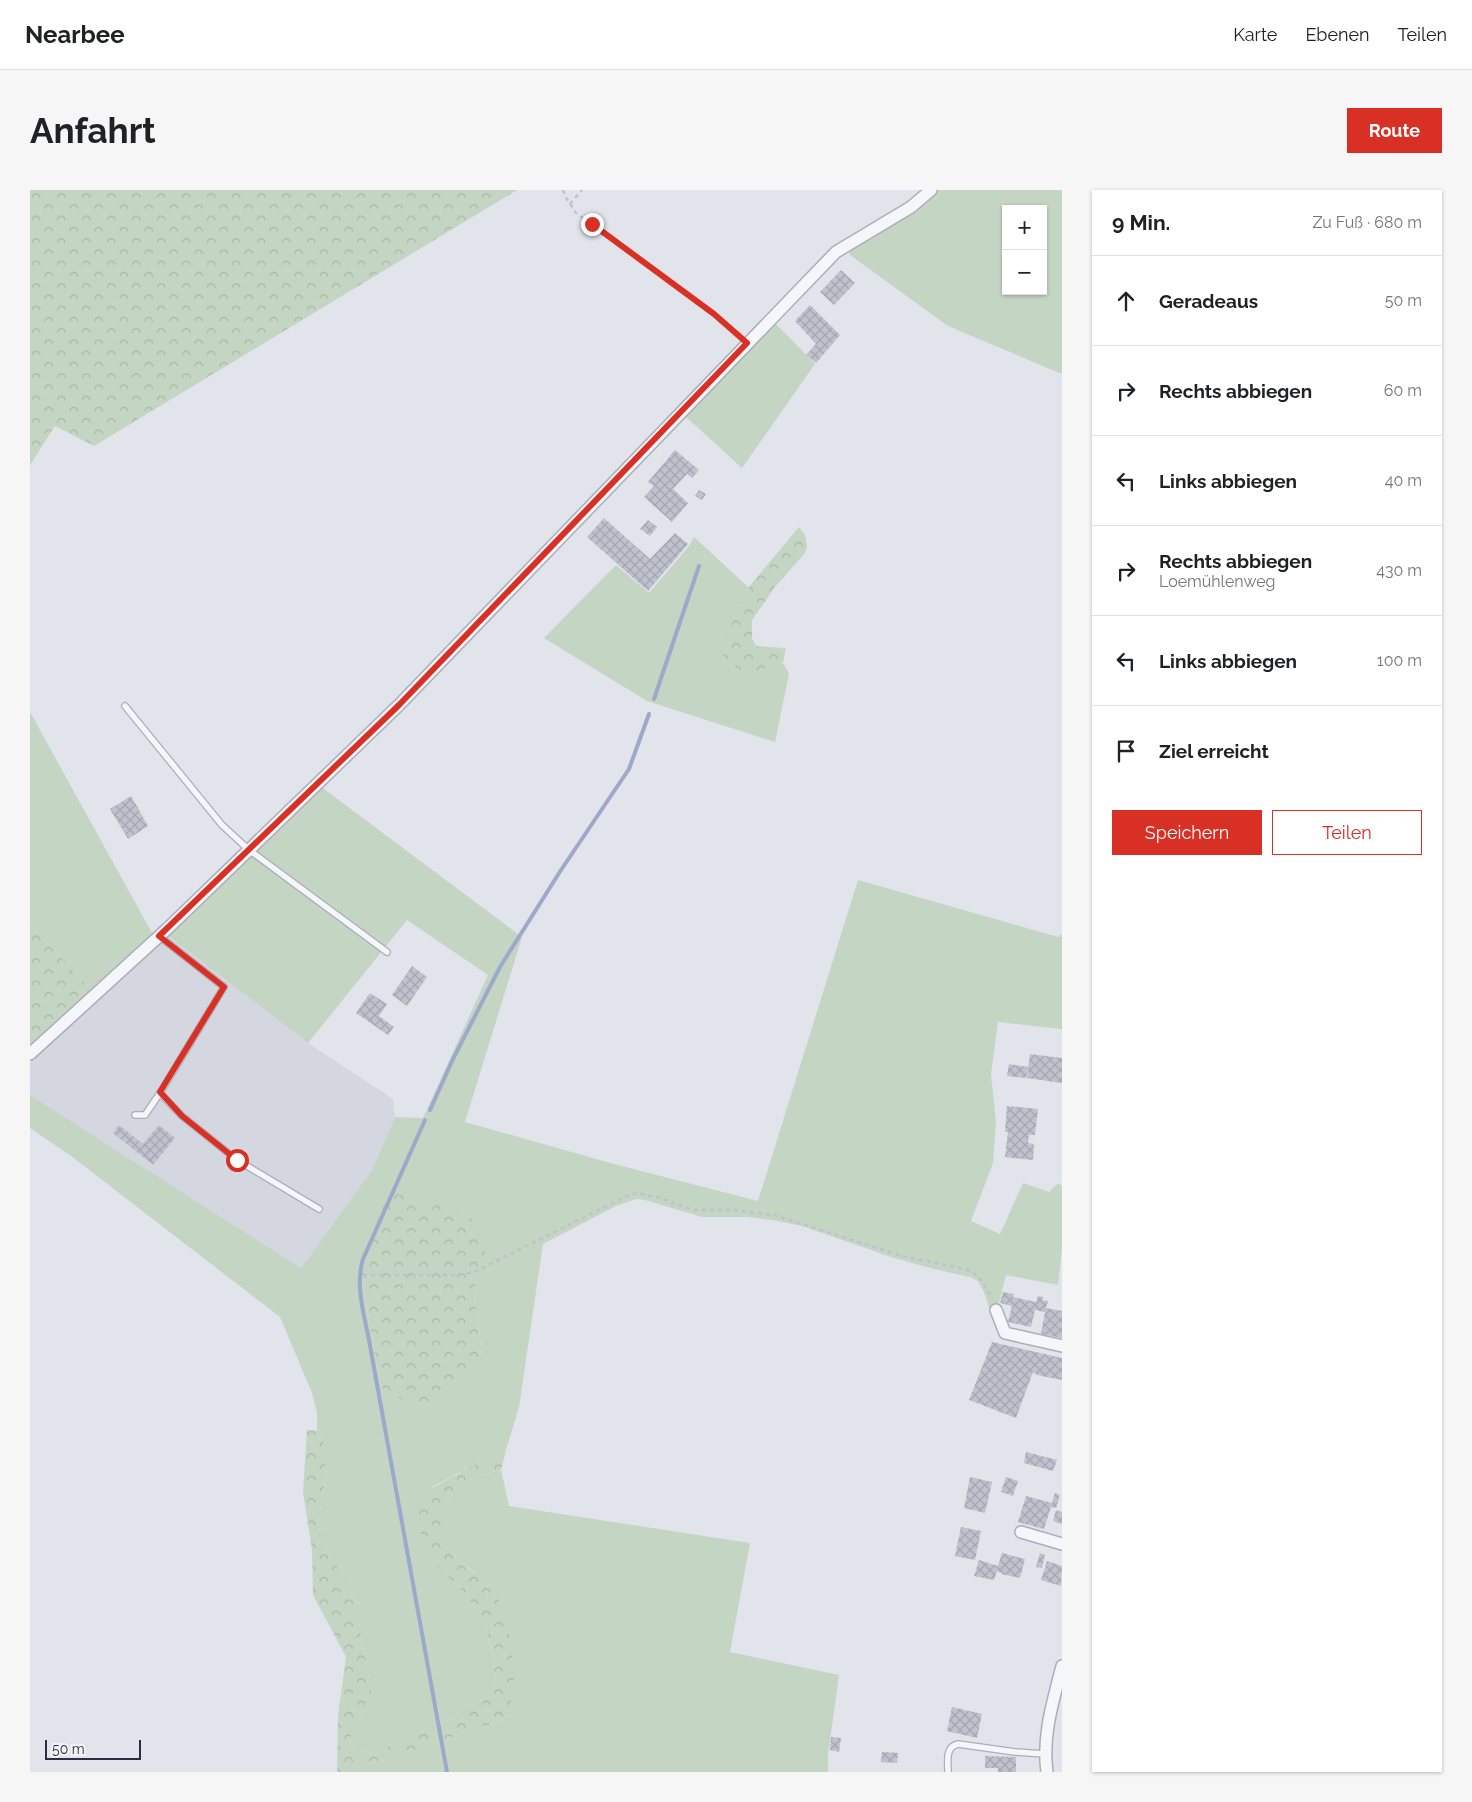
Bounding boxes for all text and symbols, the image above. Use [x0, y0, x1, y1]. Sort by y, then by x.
text: Nearbee [25, 20, 125, 49]
text: Karte [1233, 24, 1277, 45]
text: Ebenen [1305, 24, 1370, 45]
text: Teilen [1398, 24, 1447, 45]
button: Route [1347, 108, 1442, 153]
text: Anfahrt [30, 110, 156, 151]
map controls [1002, 205, 1047, 295]
button: + [1002, 205, 1047, 250]
text: 9 Min. [1112, 210, 1170, 235]
route end [581, 213, 604, 236]
text: Zu Fuß · 680 m [1312, 213, 1422, 232]
button: − [1002, 250, 1047, 295]
icon: ahead [1112, 287, 1140, 315]
text: Geradeaus [1159, 290, 1258, 312]
text: 50 m [1385, 291, 1422, 310]
icon: right [1112, 377, 1140, 405]
text: Rechts abbiegen [1159, 380, 1312, 402]
text: 60 m [1384, 381, 1422, 400]
icon: left [1112, 467, 1140, 495]
text: Links abbiegen [1159, 470, 1297, 492]
text: 40 m [1385, 471, 1422, 490]
text: Rechts abbiegen [1159, 550, 1312, 572]
icon: right [1112, 557, 1140, 585]
text: 430 m [1376, 561, 1422, 580]
text: Loemühlenweg [1159, 572, 1276, 591]
icon: left [1112, 647, 1140, 675]
text: Links abbiegen [1159, 650, 1297, 672]
text: 100 m [1377, 651, 1422, 670]
icon: arrive [1112, 737, 1140, 765]
text: Ziel erreicht [1159, 740, 1269, 762]
button: Speichern [1112, 810, 1262, 855]
button: Teilen [1272, 810, 1422, 855]
route start [226, 1149, 249, 1172]
scale bar [45, 1737, 141, 1760]
text: 50 m [52, 1741, 85, 1757]

